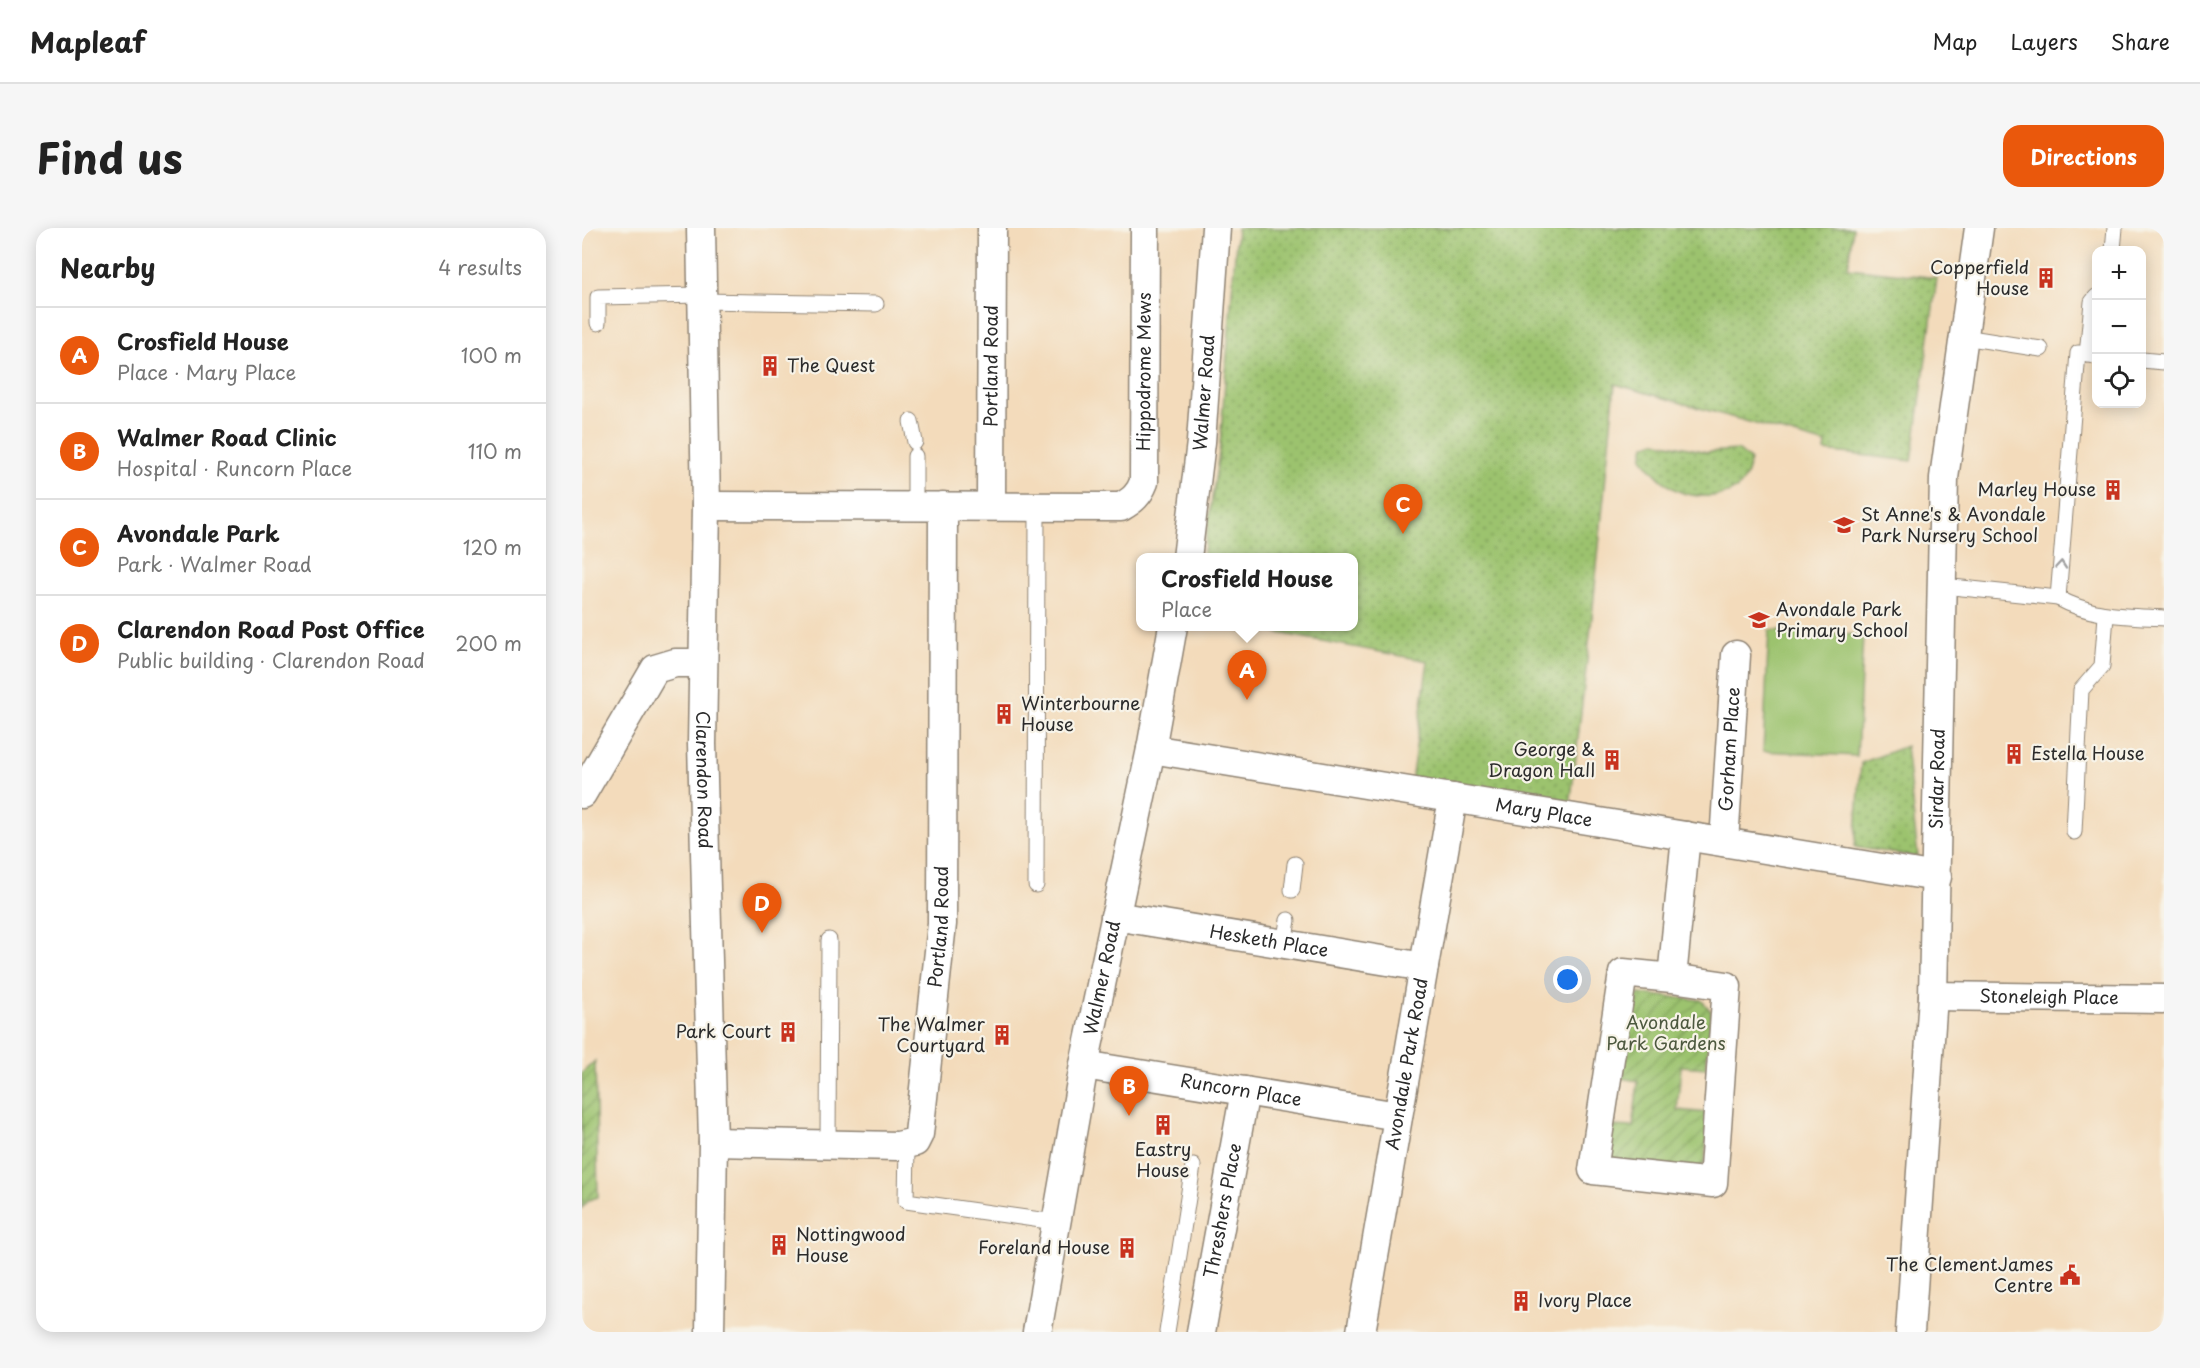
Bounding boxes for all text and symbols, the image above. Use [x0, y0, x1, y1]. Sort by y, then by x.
text: Mapleaf [30, 20, 146, 63]
text: Map [1933, 25, 1977, 57]
text: Layers [2010, 25, 2078, 57]
text: Share [2111, 25, 2170, 57]
text: Find us [36, 125, 183, 188]
button: Directions [2003, 125, 2164, 187]
map controls [2092, 246, 2146, 408]
button: + [2092, 246, 2146, 300]
text: Nearby [60, 248, 155, 287]
text: 4 results [438, 252, 522, 282]
place label: Copperfield House [1930, 253, 2029, 301]
building icon: Copperfield House [2034, 266, 2058, 290]
street label: Hippodrome Mews [1129, 292, 1157, 451]
button: − [2092, 300, 2146, 354]
street label: Portland Road [976, 305, 1004, 427]
text: Crosfield House [117, 324, 289, 357]
street label: Walmer Road [1185, 334, 1220, 453]
text: A [72, 340, 87, 370]
text: 100 m [461, 340, 522, 370]
place label: The Quest [787, 351, 875, 378]
building icon: The Quest [758, 354, 782, 378]
button: locate [2092, 354, 2146, 408]
text: Place · Mary Place [117, 357, 296, 387]
text: Walmer Road Clinic [117, 420, 337, 453]
text: B [73, 436, 86, 466]
text: 110 m [468, 436, 522, 466]
text: Hospital · Runcorn Place [117, 453, 352, 483]
place label: Marley House [1977, 475, 2096, 502]
building icon: Marley House [2101, 478, 2125, 502]
pin: C [1384, 484, 1422, 534]
place label: St Anne's & Avondale Park Nursery School [1861, 500, 2046, 548]
school or university icon: St Anne's & Avondale Park Nursery School [1832, 513, 1856, 537]
text: Avondale Park [117, 516, 280, 549]
text: C [72, 532, 87, 562]
text: 120 m [463, 532, 522, 562]
text: Park · Walmer Road [117, 549, 312, 579]
popup [1136, 553, 1358, 631]
one-way arrow [2054, 560, 2067, 569]
text: Crosfield House [1161, 561, 1333, 594]
text: Place [1161, 594, 1212, 624]
place label: Avondale Park Primary School [1776, 595, 1908, 643]
school or university icon: Avondale Park Primary School [1747, 608, 1771, 632]
text: Clarendon Road Post Office [117, 612, 425, 645]
text: D [72, 628, 87, 658]
text: 200 m [455, 628, 522, 658]
text: Public building · Clarendon Road [117, 645, 425, 675]
pin: A [1228, 650, 1266, 700]
street label: Gorham Place [1711, 686, 1746, 812]
place label: Winterbourne House [1021, 689, 1140, 737]
building icon: Winterbourne House [992, 702, 1016, 726]
street label: Clarendon Road [690, 711, 720, 849]
street label: Sirdar Road [1922, 728, 1951, 829]
place label: George & Dragon Hall [1488, 735, 1595, 783]
place label: Estella House [2031, 739, 2145, 766]
building icon: Estella House [2002, 742, 2026, 766]
building icon: George & Dragon Hall [1600, 748, 1624, 772]
street label: Mary Place [1494, 790, 1595, 833]
street label: Portland Road [920, 866, 954, 989]
pin: D [742, 884, 782, 933]
street label: Hesketh Place [1208, 917, 1331, 963]
street label: Walmer Road [1076, 918, 1126, 1038]
your location [1553, 965, 1582, 994]
street label: Avondale Park Road [1378, 976, 1434, 1152]
street label: Stoneleigh Place [1979, 982, 2119, 1010]
park label: Avondale Park Gardens [1606, 1008, 1726, 1056]
place label: The Walmer Courtyard [878, 1010, 986, 1058]
place label: Park Court [676, 1017, 771, 1044]
building icon: Park Court [776, 1020, 800, 1044]
building icon: The Walmer Courtyard [990, 1023, 1014, 1047]
pin: B [1110, 1066, 1148, 1116]
street label: Runcorn Place [1179, 1066, 1304, 1112]
building icon: Eastry House [1151, 1113, 1175, 1137]
place label: Eastry House [1135, 1135, 1191, 1183]
street label: Threshers Place [1196, 1141, 1247, 1280]
place label: Nottingwood House [796, 1220, 906, 1268]
building icon: Nottingwood House [767, 1233, 791, 1257]
place label: Foreland House [978, 1233, 1110, 1260]
building icon: Foreland House [1115, 1236, 1139, 1260]
place label: The ClementJames Centre [1886, 1250, 2053, 1298]
public building icon: The ClementJames Centre [2058, 1263, 2082, 1287]
place label: Ivory Place [1538, 1286, 1632, 1313]
building icon: Ivory Place [1509, 1289, 1533, 1313]

